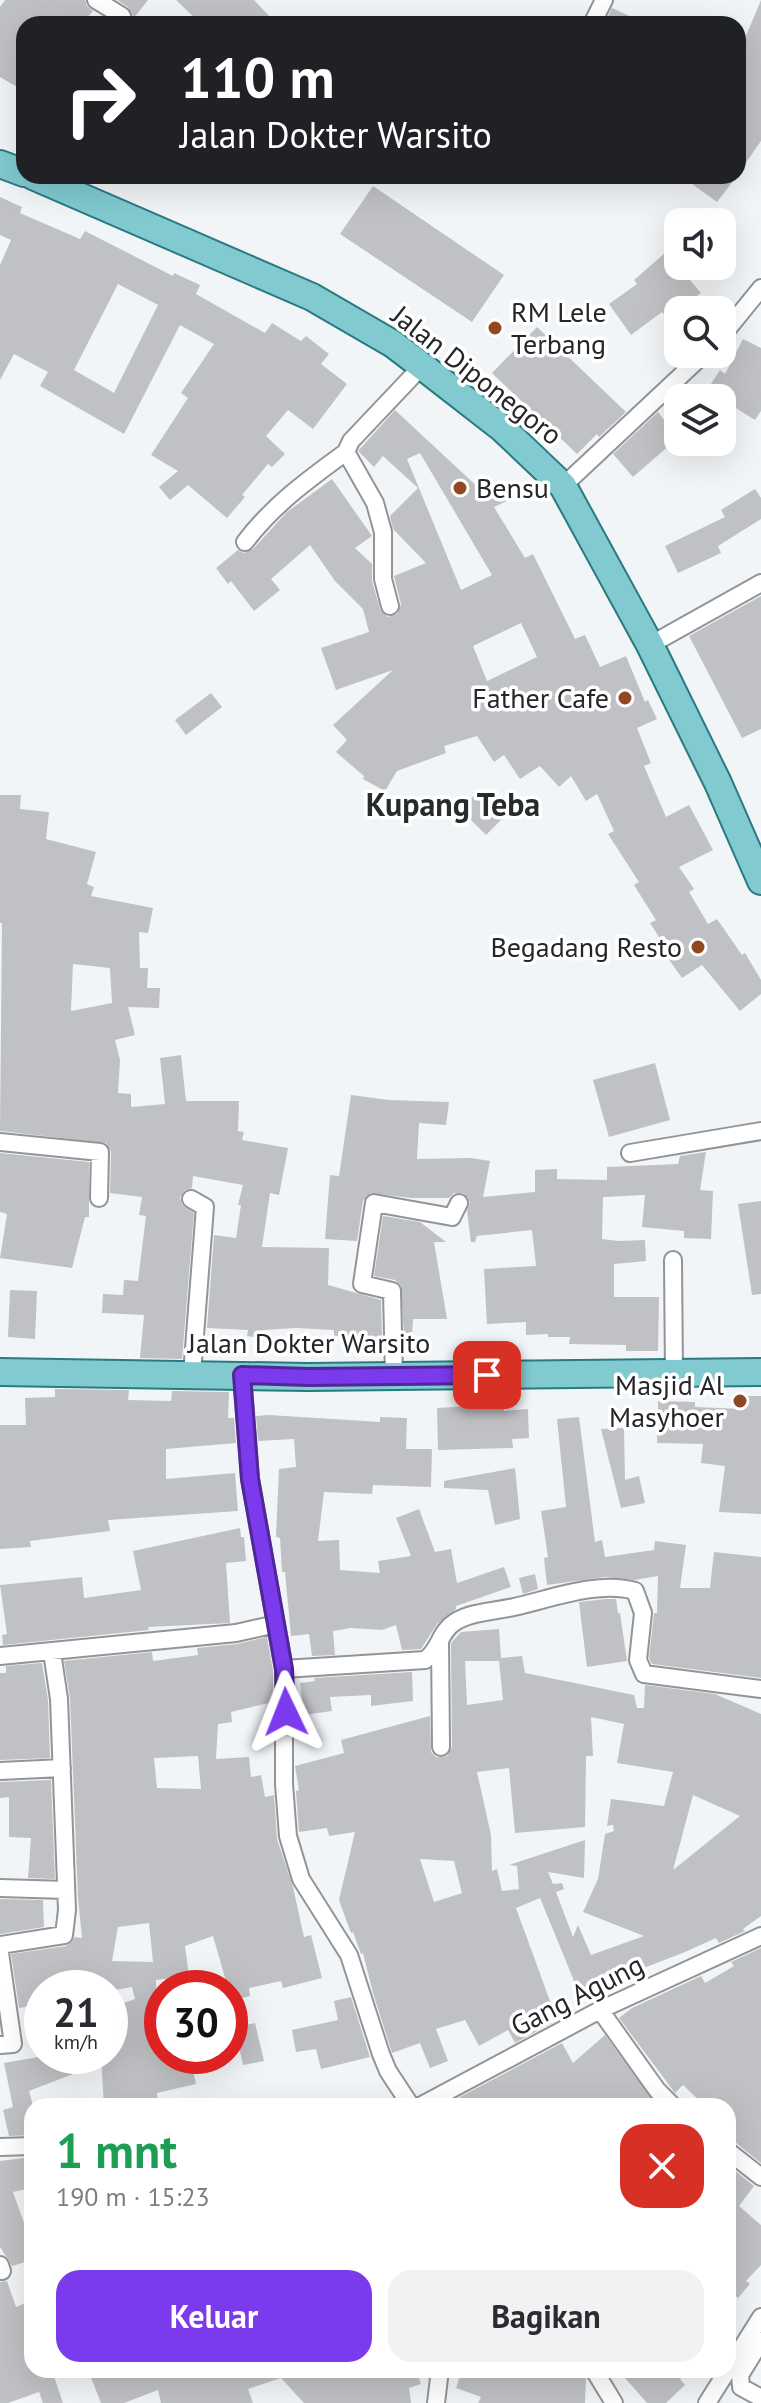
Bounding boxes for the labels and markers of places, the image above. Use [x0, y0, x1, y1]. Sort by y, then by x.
place label: RM Lele Terbang [511, 293, 607, 362]
marker: RM Lele Terbang [486, 319, 504, 337]
place label: Bensu [476, 469, 549, 506]
marker: Bensu [451, 479, 469, 497]
place label: Father Cafe [472, 679, 609, 716]
marker: Father Cafe [616, 689, 634, 707]
place label: Begadang Resto [491, 928, 682, 965]
marker: Begadang Resto [689, 938, 707, 956]
pin [453, 1341, 521, 1409]
place label: Masjid Al Masyhoer [609, 1366, 724, 1435]
marker: Masjid Al Masyhoer [731, 1392, 749, 1410]

